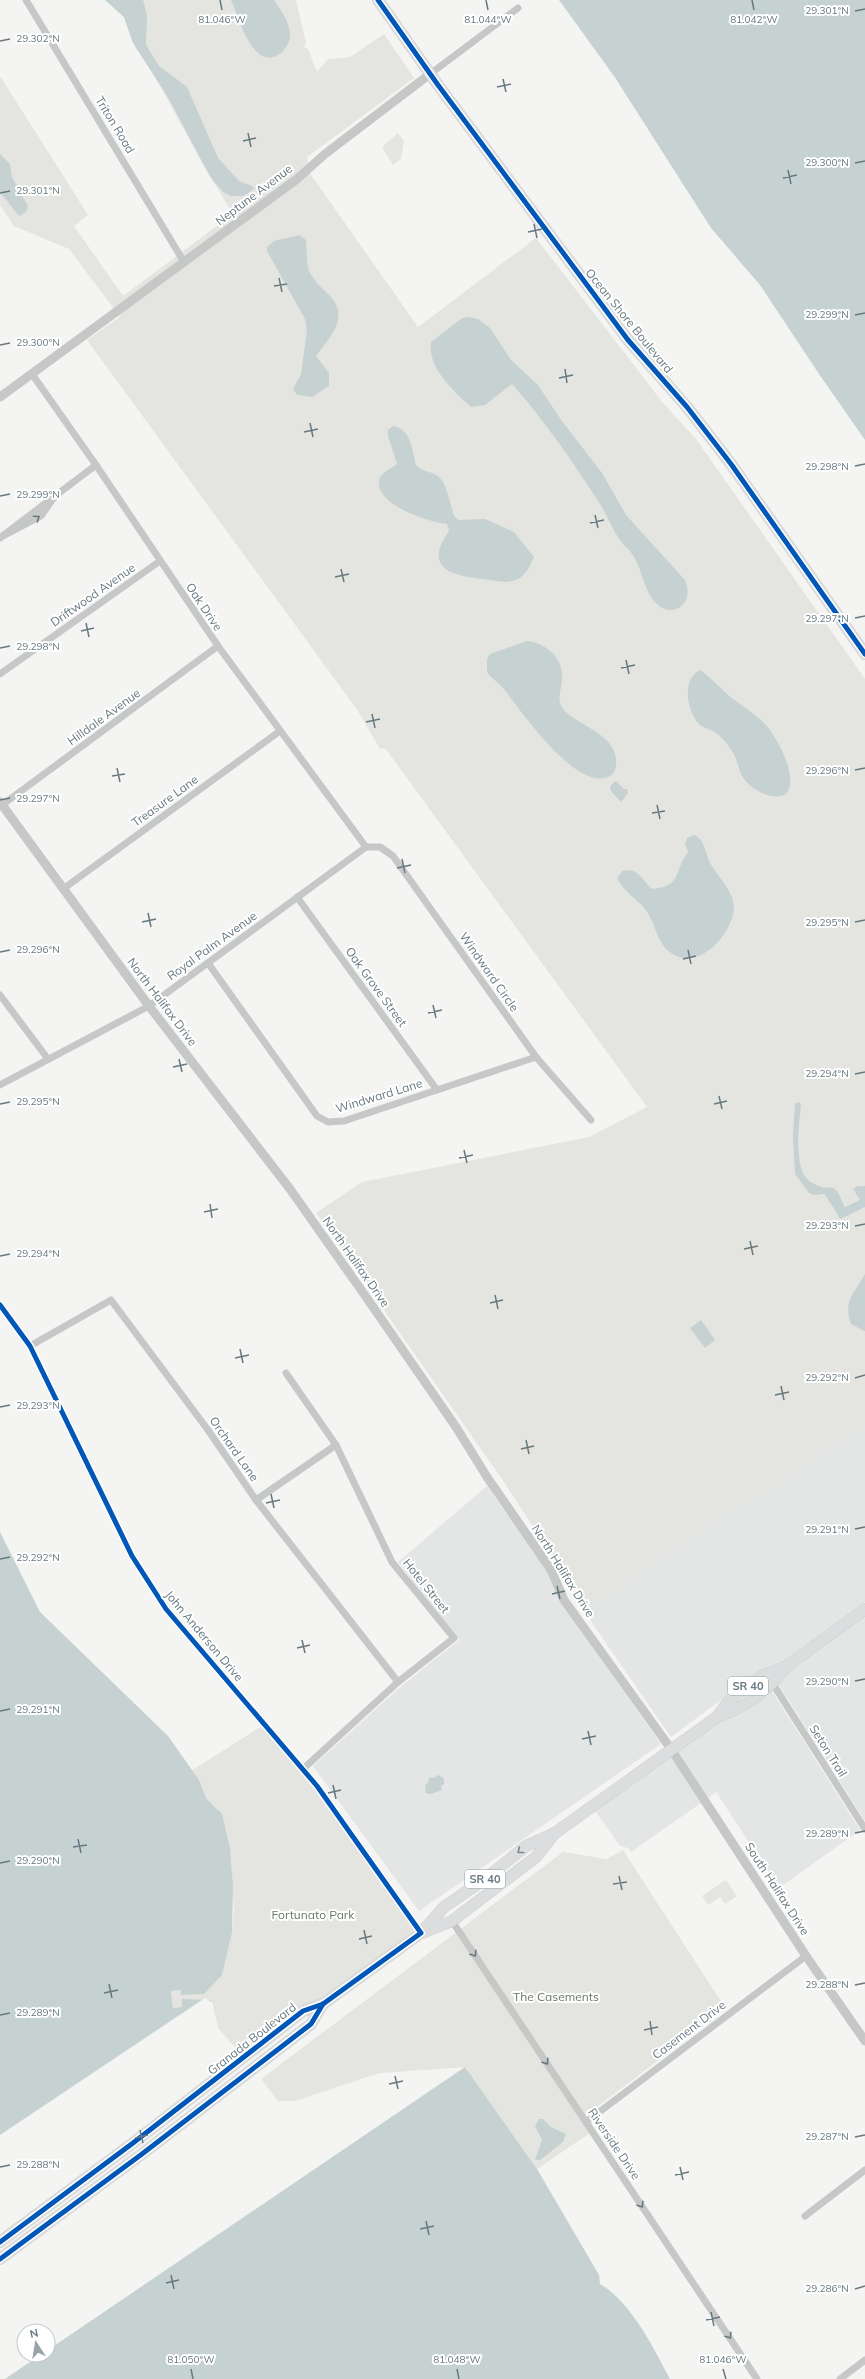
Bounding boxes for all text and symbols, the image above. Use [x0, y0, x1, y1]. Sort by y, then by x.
text: 29.301°N [805, 4, 849, 17]
text: 81.046°W [198, 13, 246, 26]
text: 81.044°W [464, 13, 512, 26]
text: 81.042°W [730, 13, 778, 26]
text: 29.302°N [16, 32, 60, 45]
street label: Triton Road [92, 93, 138, 156]
text: 29.300°N [805, 156, 849, 169]
street label: Neptune Avenue [212, 161, 295, 228]
text: 29.301°N [16, 184, 60, 197]
street label: Ocean Shore Boulevard [583, 265, 676, 376]
text: 29.299°N [805, 308, 849, 321]
text: 29.300°N [16, 336, 60, 349]
text: 29.298°N [805, 460, 849, 473]
text: 29.299°N [16, 488, 60, 501]
one-way arrow [33, 515, 40, 523]
street label: Driftwood Avenue [47, 560, 138, 630]
street label: Oak Drive [183, 580, 226, 634]
text: 29.297°N [805, 612, 849, 625]
text: 29.298°N [16, 640, 60, 653]
street label: Hilldale Avenue [64, 685, 143, 748]
text: 29.296°N [805, 764, 849, 777]
street label: Treasure Lane [129, 771, 201, 830]
text: 29.297°N [16, 792, 60, 805]
street label: Royal Palm Avenue [164, 908, 260, 983]
text: 29.295°N [805, 916, 849, 929]
street label: Windward Circle [457, 929, 522, 1014]
text: 29.296°N [16, 943, 60, 956]
street label: Oak Grove Street [342, 944, 410, 1029]
street label: North Halifax Drive [124, 955, 200, 1049]
text: 29.294°N [805, 1067, 849, 1080]
street label: Windward Lane [334, 1075, 424, 1116]
text: 29.295°N [16, 1095, 60, 1108]
street label: North Halifax Drive [320, 1214, 393, 1310]
text: 29.293°N [805, 1219, 849, 1232]
text: 29.294°N [16, 1247, 60, 1260]
text: 29.292°N [805, 1371, 849, 1384]
text: 29.293°N [16, 1399, 60, 1412]
street label: Orchard Lane [207, 1413, 262, 1484]
street label: North Halifax Drive [529, 1522, 598, 1620]
text: 29.291°N [805, 1523, 849, 1536]
text: 29.292°N [16, 1551, 60, 1564]
street label: Hotel Street [400, 1555, 453, 1616]
street label: John Anderson Drive [162, 1587, 247, 1684]
text: 29.290°N [805, 1675, 849, 1688]
road number: SR 40 [728, 1677, 768, 1695]
text: 29.291°N [16, 1703, 60, 1716]
street label: Seton Trail [807, 1722, 850, 1780]
text: 29.289°N [805, 1827, 849, 1840]
street label: South Halifax Drive [742, 1840, 813, 1938]
one-way arrow [517, 1846, 524, 1853]
text: 29.290°N [16, 1854, 60, 1867]
road number: SR 40 [465, 1870, 505, 1888]
park label: Fortunato Park [272, 1907, 355, 1922]
one-way arrow [469, 1949, 476, 1956]
text: 29.288°N [805, 1978, 849, 1991]
park label: The Casements [513, 1989, 599, 2004]
street label: Casement Drive [649, 1997, 728, 2062]
street label: Granada Boulevard [204, 1999, 299, 2078]
text: 29.289°N [16, 2006, 60, 2019]
one-way arrow [541, 2058, 549, 2065]
street label: Riverside Drive [585, 2105, 644, 2182]
text: 29.287°N [805, 2130, 849, 2143]
text: 29.288°N [16, 2158, 60, 2171]
one-way arrow [636, 2201, 644, 2208]
text: 29.286°N [805, 2282, 849, 2295]
north arrow [16, 2323, 56, 2363]
text: N [28, 2326, 39, 2341]
one-way arrow [724, 2332, 732, 2339]
text: 81.050°W [167, 2353, 215, 2366]
text: 81.048°W [433, 2353, 481, 2366]
text: 81.046°W [699, 2353, 747, 2366]

